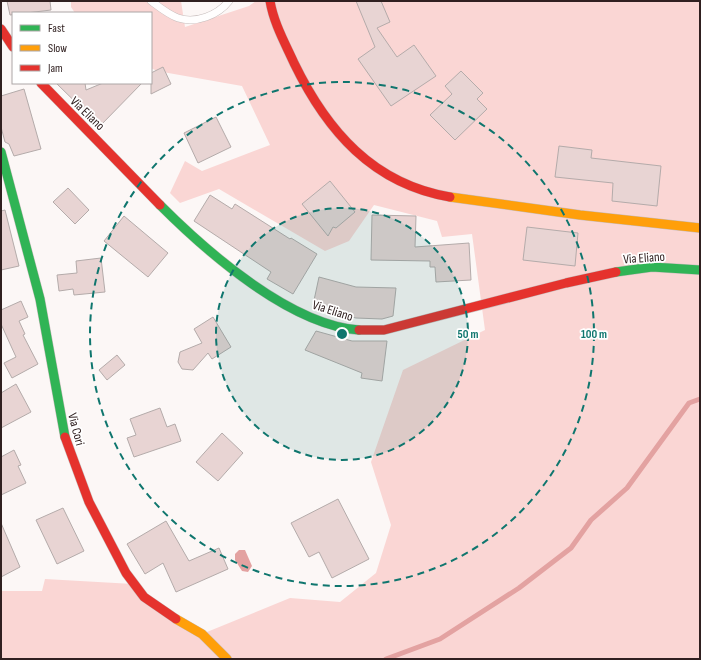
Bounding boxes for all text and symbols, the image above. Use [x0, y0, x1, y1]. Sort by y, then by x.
legend [12, 12, 152, 84]
text: Fast [48, 21, 65, 36]
text: Slow [48, 41, 67, 56]
text: Jam [47, 61, 63, 76]
street label: Via Eliano [67, 93, 108, 134]
street label: Via Eliano [623, 249, 665, 267]
street label: Via Eliano [310, 297, 355, 325]
centre of rings [335, 327, 349, 341]
text: 50 m [458, 327, 478, 342]
text: 100 m [581, 327, 607, 342]
street label: Via Cori [64, 411, 88, 447]

